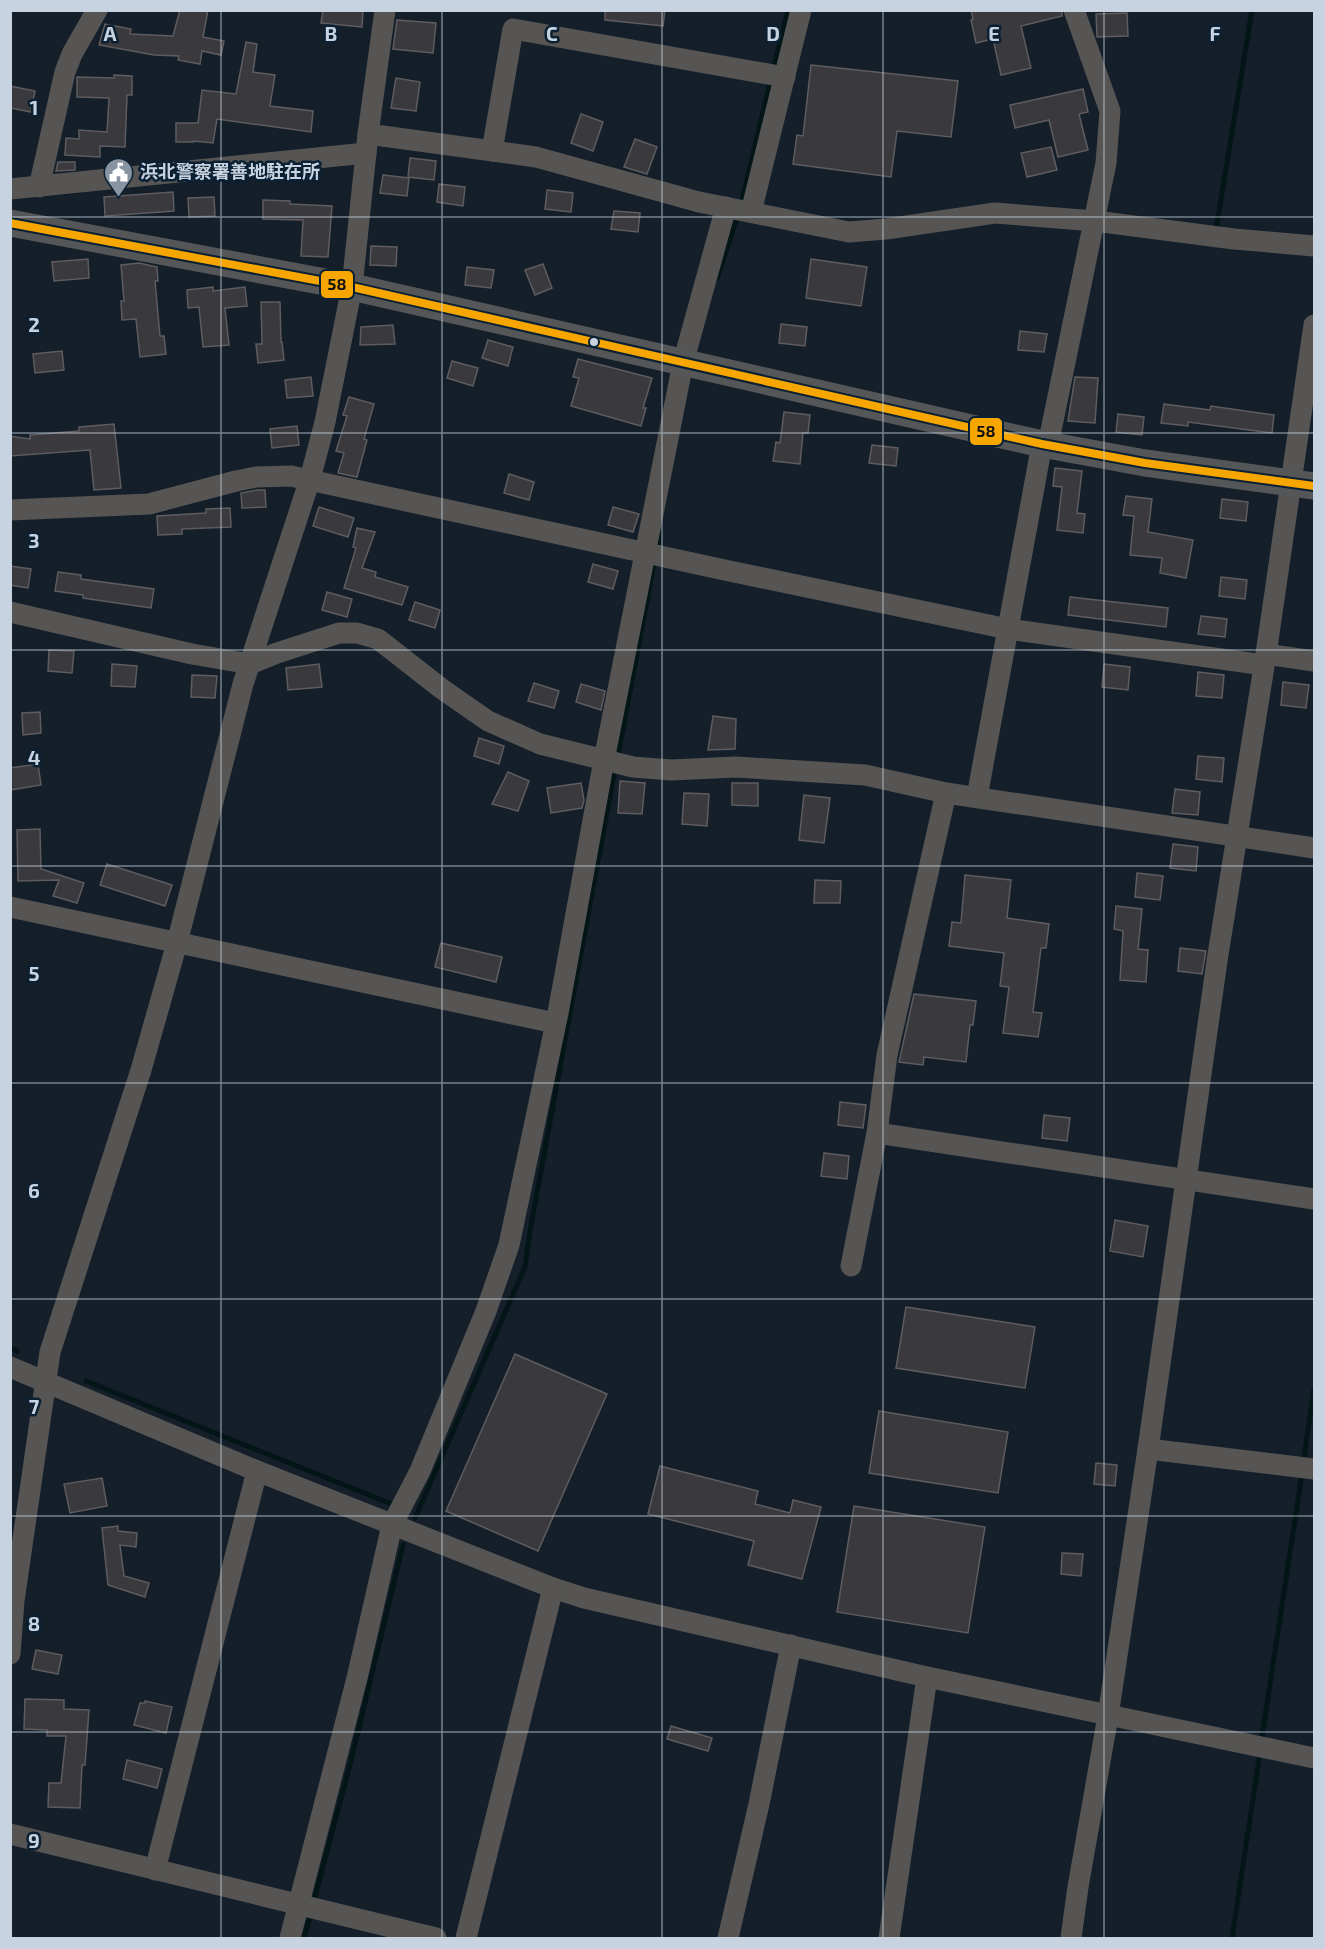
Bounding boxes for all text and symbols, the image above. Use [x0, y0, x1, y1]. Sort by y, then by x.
text: A [103, 21, 117, 45]
text: B [325, 21, 337, 45]
text: C [546, 21, 558, 45]
text: D [766, 21, 780, 45]
text: E [988, 21, 1000, 45]
text: F [1209, 21, 1221, 45]
text: 1 [30, 95, 38, 119]
public building icon: 浜北警察署善地駐在所 [103, 156, 135, 198]
place label: 浜北警察署善地駐在所 [140, 160, 320, 182]
line badge: 58 [320, 270, 354, 299]
text: 58 [328, 274, 346, 293]
text: 2 [28, 312, 40, 336]
unlabelled marker [588, 336, 600, 348]
line badge: 58 [969, 417, 1003, 446]
text: 58 [977, 421, 995, 440]
text: 3 [28, 528, 40, 552]
text: 4 [28, 745, 41, 769]
text: 5 [28, 961, 40, 985]
text: 6 [28, 1178, 40, 1202]
text: 7 [29, 1394, 40, 1418]
text: 8 [28, 1611, 40, 1635]
text: 9 [28, 1828, 40, 1852]

